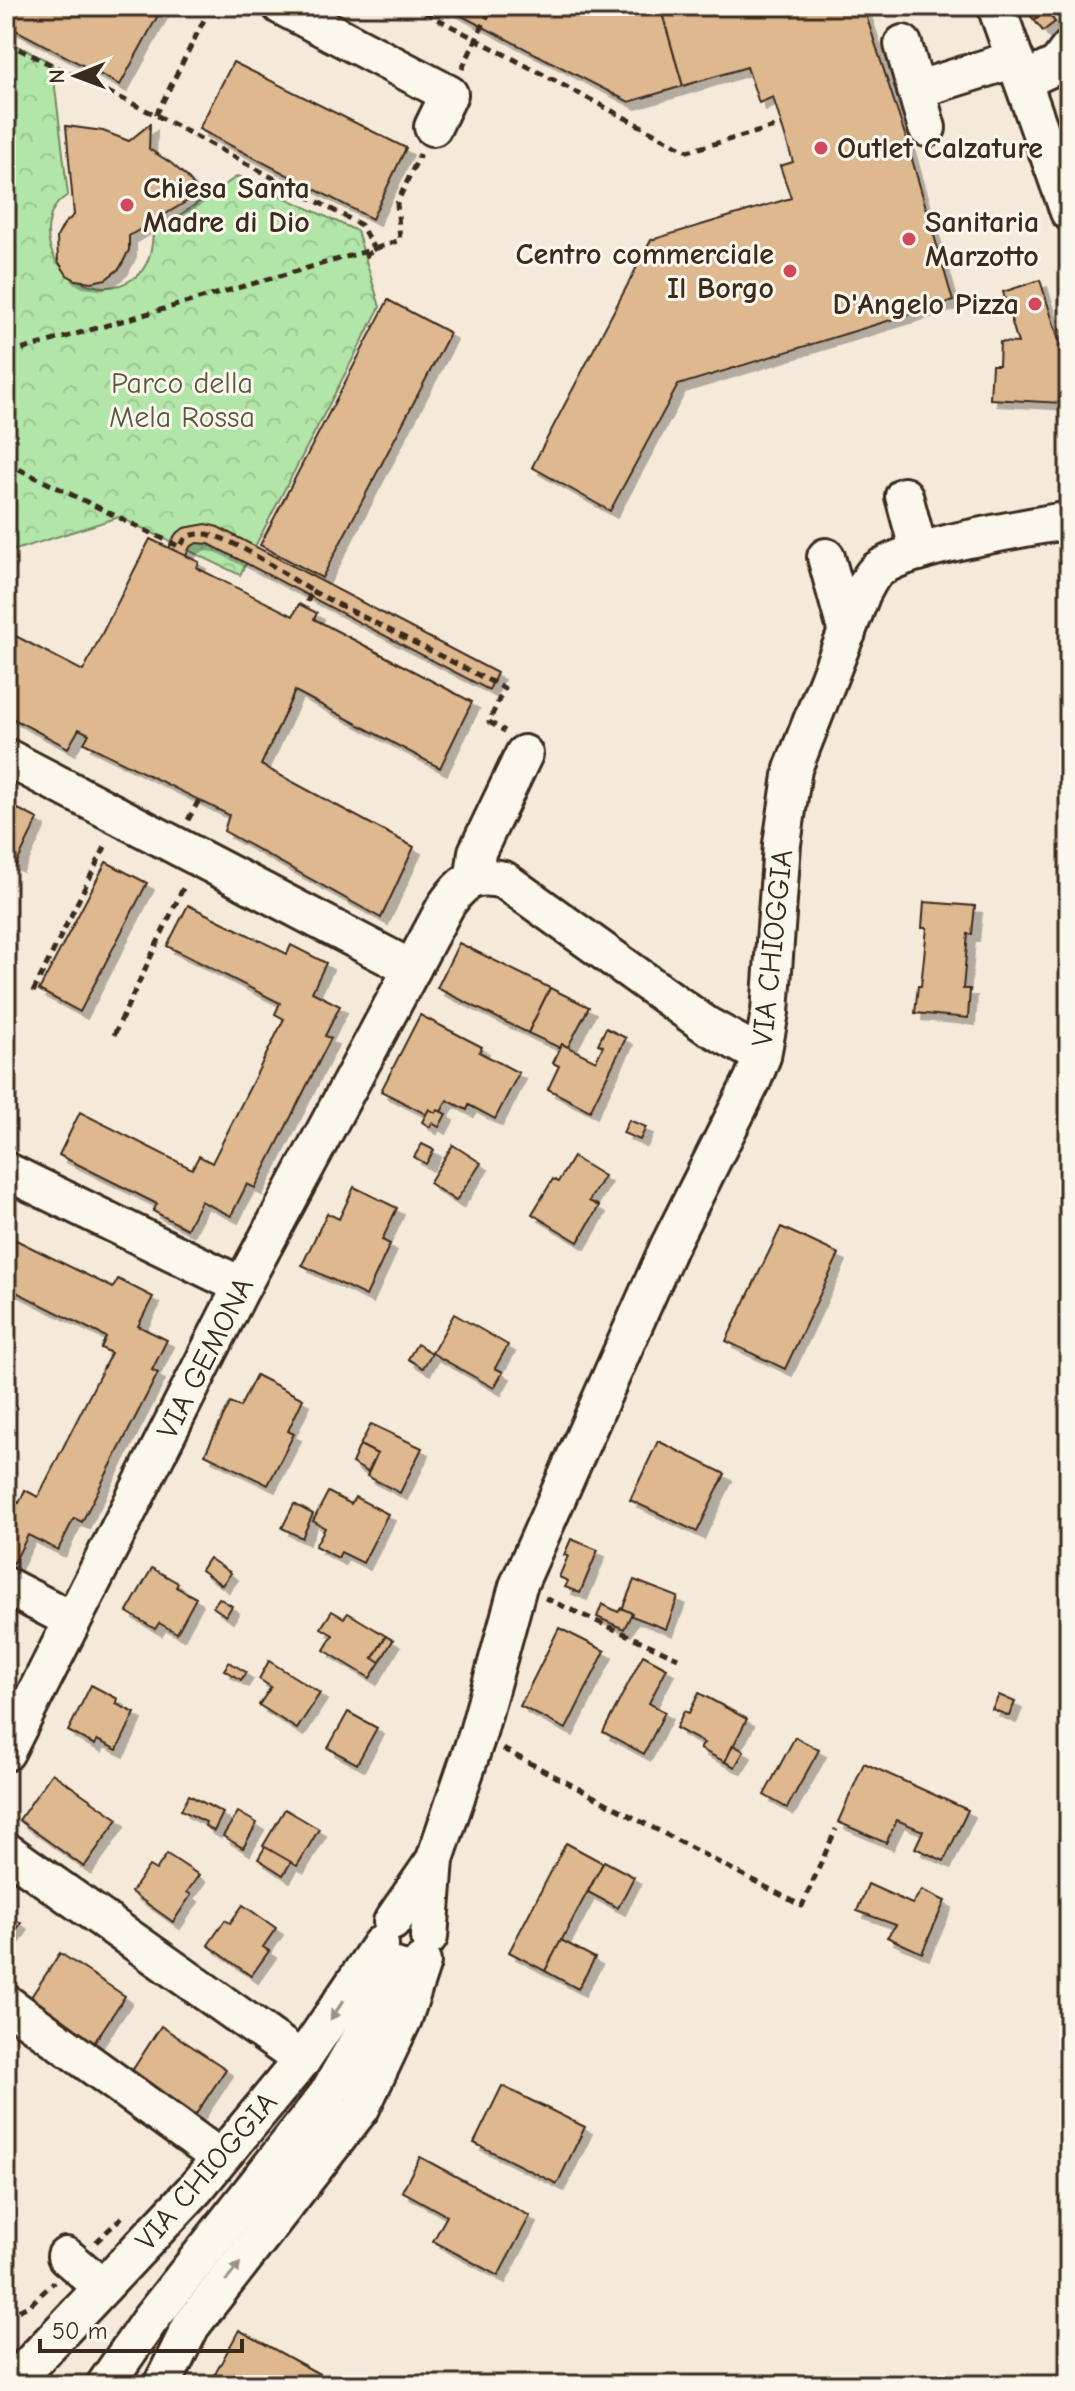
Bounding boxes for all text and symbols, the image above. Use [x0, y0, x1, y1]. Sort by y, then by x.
north arrow [36, 36, 116, 116]
text: N [44, 69, 70, 84]
place label: Outlet Calzature [837, 131, 1043, 166]
marker: Outlet Calzature [812, 139, 830, 157]
place label: Chiesa Santa Madre di Dio [143, 171, 310, 240]
marker: Chiesa Santa Madre di Dio [118, 196, 136, 214]
place label: Sanitaria Marzotto [925, 205, 1039, 274]
marker: Sanitaria Marzotto [900, 230, 918, 248]
place label: Centro commerciale Il Borgo [516, 237, 774, 306]
marker: Centro commerciale Il Borgo [781, 262, 799, 280]
place label: D'Angelo Pizza [833, 287, 1019, 322]
marker: D'Angelo Pizza [1026, 295, 1044, 313]
park label: Parco della Mela Rossa [109, 366, 255, 435]
street label: VIA CHIOGGIA [745, 848, 800, 1048]
street label: VIA GEMONA [150, 1272, 261, 1445]
one-way arrow [329, 1999, 345, 2021]
street label: VIA CHIOGGIA [128, 2085, 284, 2257]
one-way arrow [225, 2262, 241, 2282]
scale bar [40, 2303, 242, 2353]
text: 50 m [52, 2317, 108, 2345]

